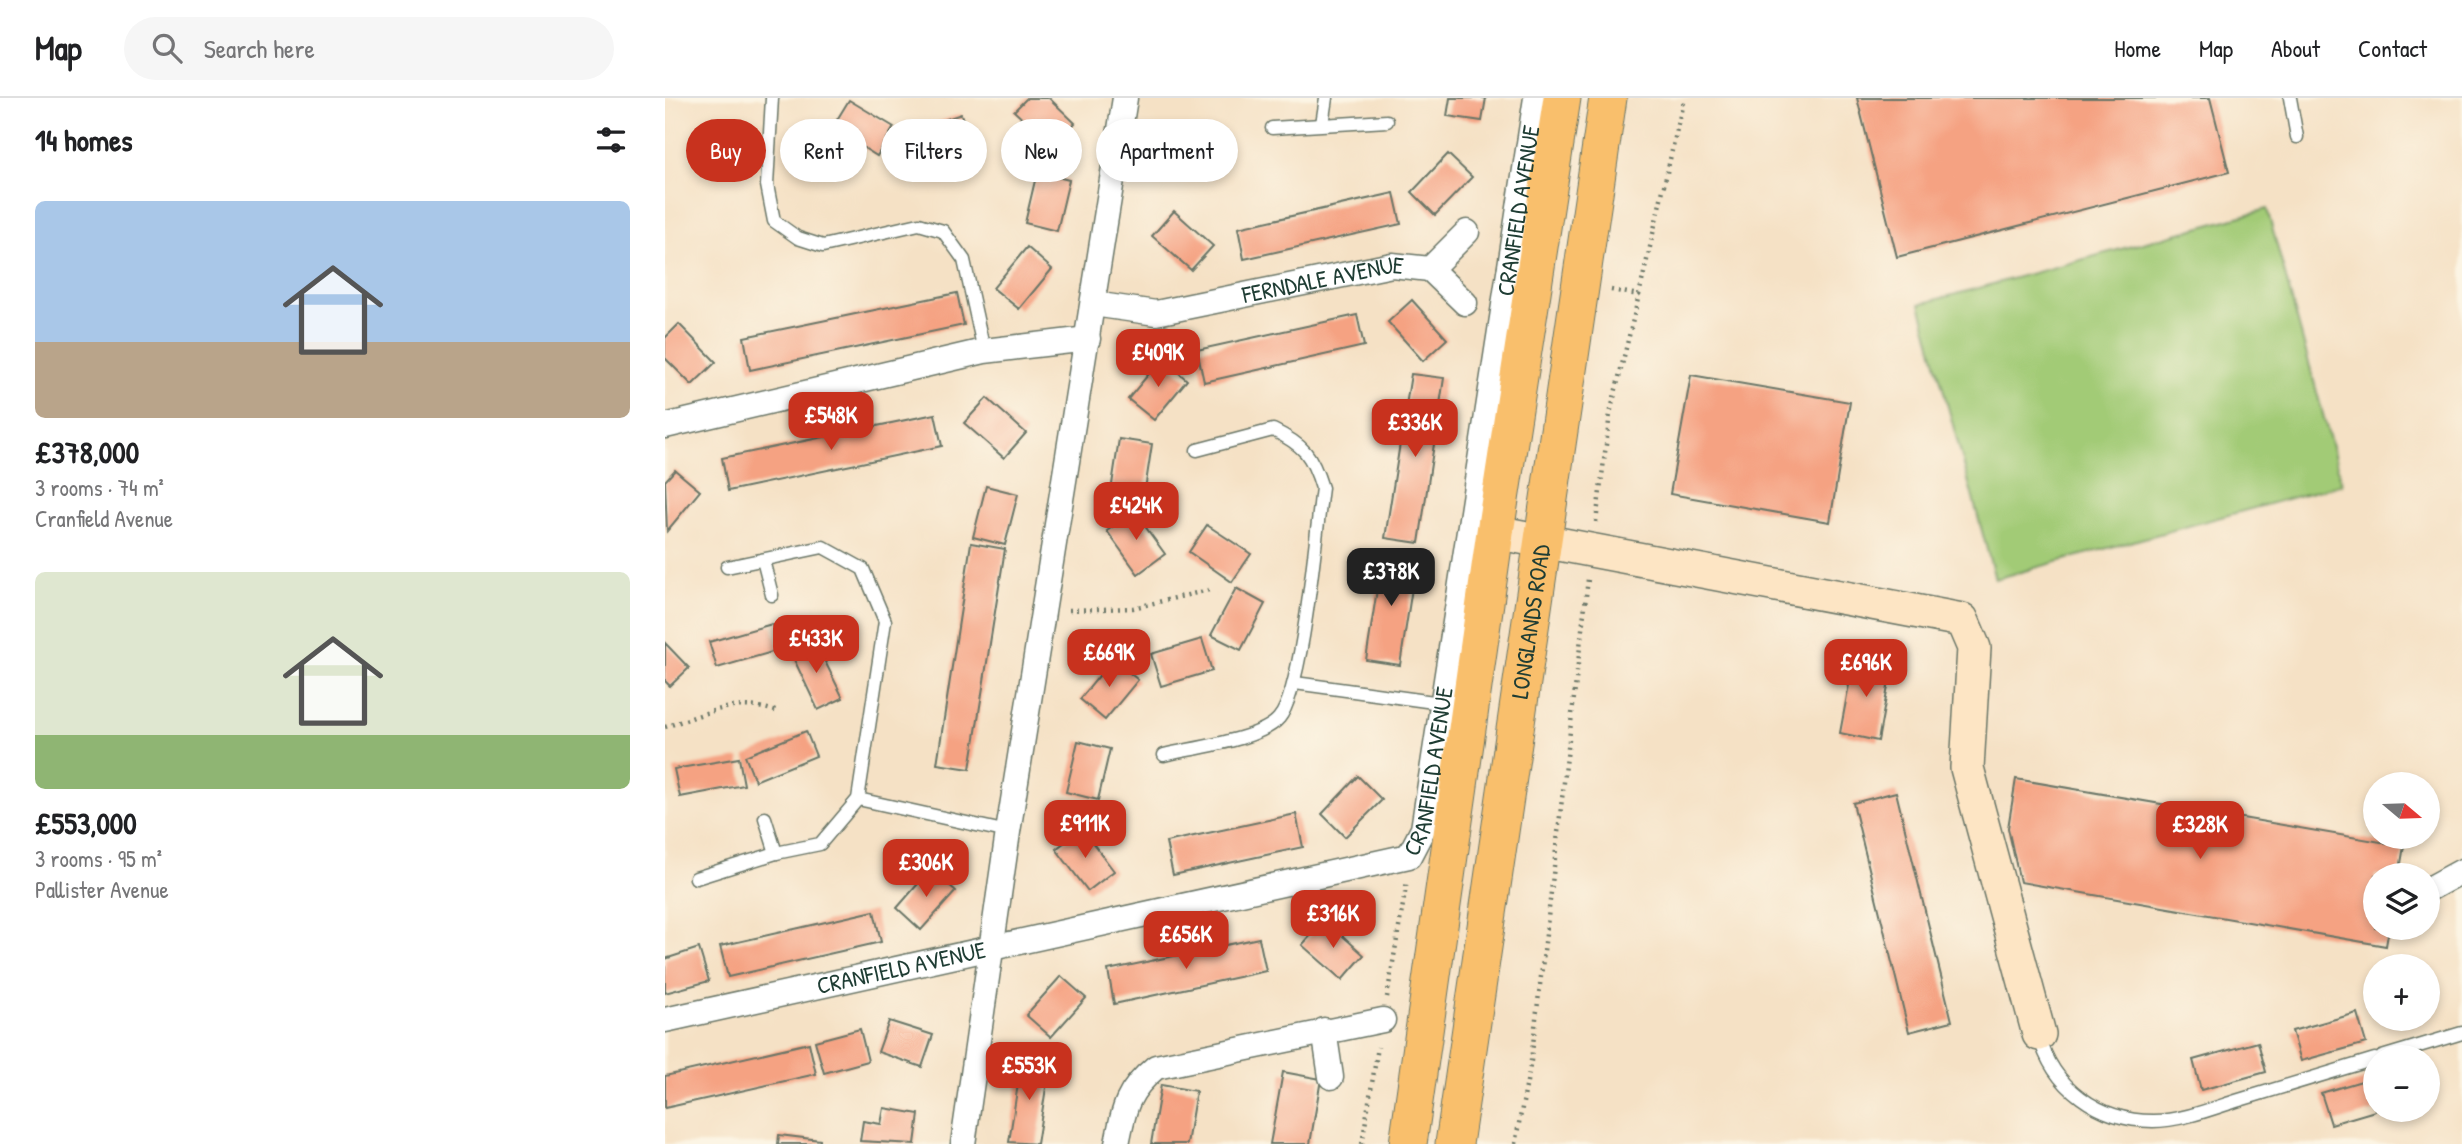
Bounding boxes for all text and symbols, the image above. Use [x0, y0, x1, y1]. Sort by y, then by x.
search box [124, 17, 614, 80]
text: Map [35, 26, 82, 70]
icon: search [148, 29, 186, 67]
text: Search here [204, 31, 315, 66]
text: Home [2114, 32, 2161, 64]
text: Map [2199, 32, 2233, 64]
text: About [2271, 32, 2320, 64]
text: Contact [2358, 32, 2427, 64]
chip: Buy [686, 119, 766, 182]
chip: Rent [780, 119, 867, 182]
chip: Filters [881, 119, 987, 182]
chip: New [1001, 119, 1082, 182]
chip: Apartment [1096, 119, 1238, 182]
text: 14 homes [35, 120, 133, 160]
icon: filters [592, 121, 630, 159]
street label: CRANFIELD AVENUE [1489, 123, 1547, 298]
icon: home [270, 247, 396, 373]
street label: FERNDALE AVENUE [1238, 248, 1406, 310]
pin: £409K [1109, 330, 1207, 389]
text: £409K [1132, 336, 1184, 367]
pin: £548K [782, 392, 880, 452]
text: £548K [805, 399, 858, 430]
pin: £336K [1366, 400, 1464, 459]
text: £336K [1388, 406, 1442, 437]
text: £378,000 [35, 432, 139, 472]
text: 3 rooms · 74 m² [35, 472, 164, 503]
pin: £424K [1087, 482, 1185, 542]
text: £424K [1110, 489, 1162, 520]
text: Cranfield Avenue [35, 503, 173, 534]
street label: LONGLANDS ROAD [1503, 542, 1557, 701]
pin: £378K [1342, 548, 1440, 608]
text: £378K [1363, 555, 1419, 586]
pin: £433K [767, 616, 865, 675]
icon: home [270, 618, 396, 744]
text: £433K [789, 622, 843, 653]
pin: £669K [1060, 630, 1158, 689]
text: £669K [1083, 636, 1135, 667]
pin: £696K [1817, 640, 1915, 699]
text: £696K [1840, 646, 1892, 677]
street label: CRANFIELD AVENUE [1395, 684, 1460, 861]
north arrow [2363, 772, 2439, 849]
map controls [2363, 772, 2440, 1122]
pin: £911K [1036, 800, 1134, 860]
pin: £328K [2151, 802, 2249, 861]
text: £553,000 [35, 803, 137, 843]
text: £911K [1060, 807, 1110, 838]
text: £328K [2172, 808, 2228, 839]
pin: £306K [877, 840, 975, 899]
text: 3 rooms · 95 m² [35, 843, 162, 874]
text: £306K [899, 846, 953, 877]
button: layers [2363, 863, 2440, 940]
text: Pallister Avenue [35, 874, 169, 905]
pin: £316K [1284, 890, 1382, 950]
text: £316K [1307, 897, 1359, 928]
pin: £656K [1137, 912, 1235, 971]
text: £656K [1160, 918, 1212, 949]
street label: CRANFIELD AVENUE [814, 933, 989, 1001]
button: + [2363, 954, 2440, 1031]
pin: £553K [980, 1042, 1078, 1102]
button: − [2363, 1045, 2440, 1122]
text: £553K [1002, 1049, 1056, 1080]

